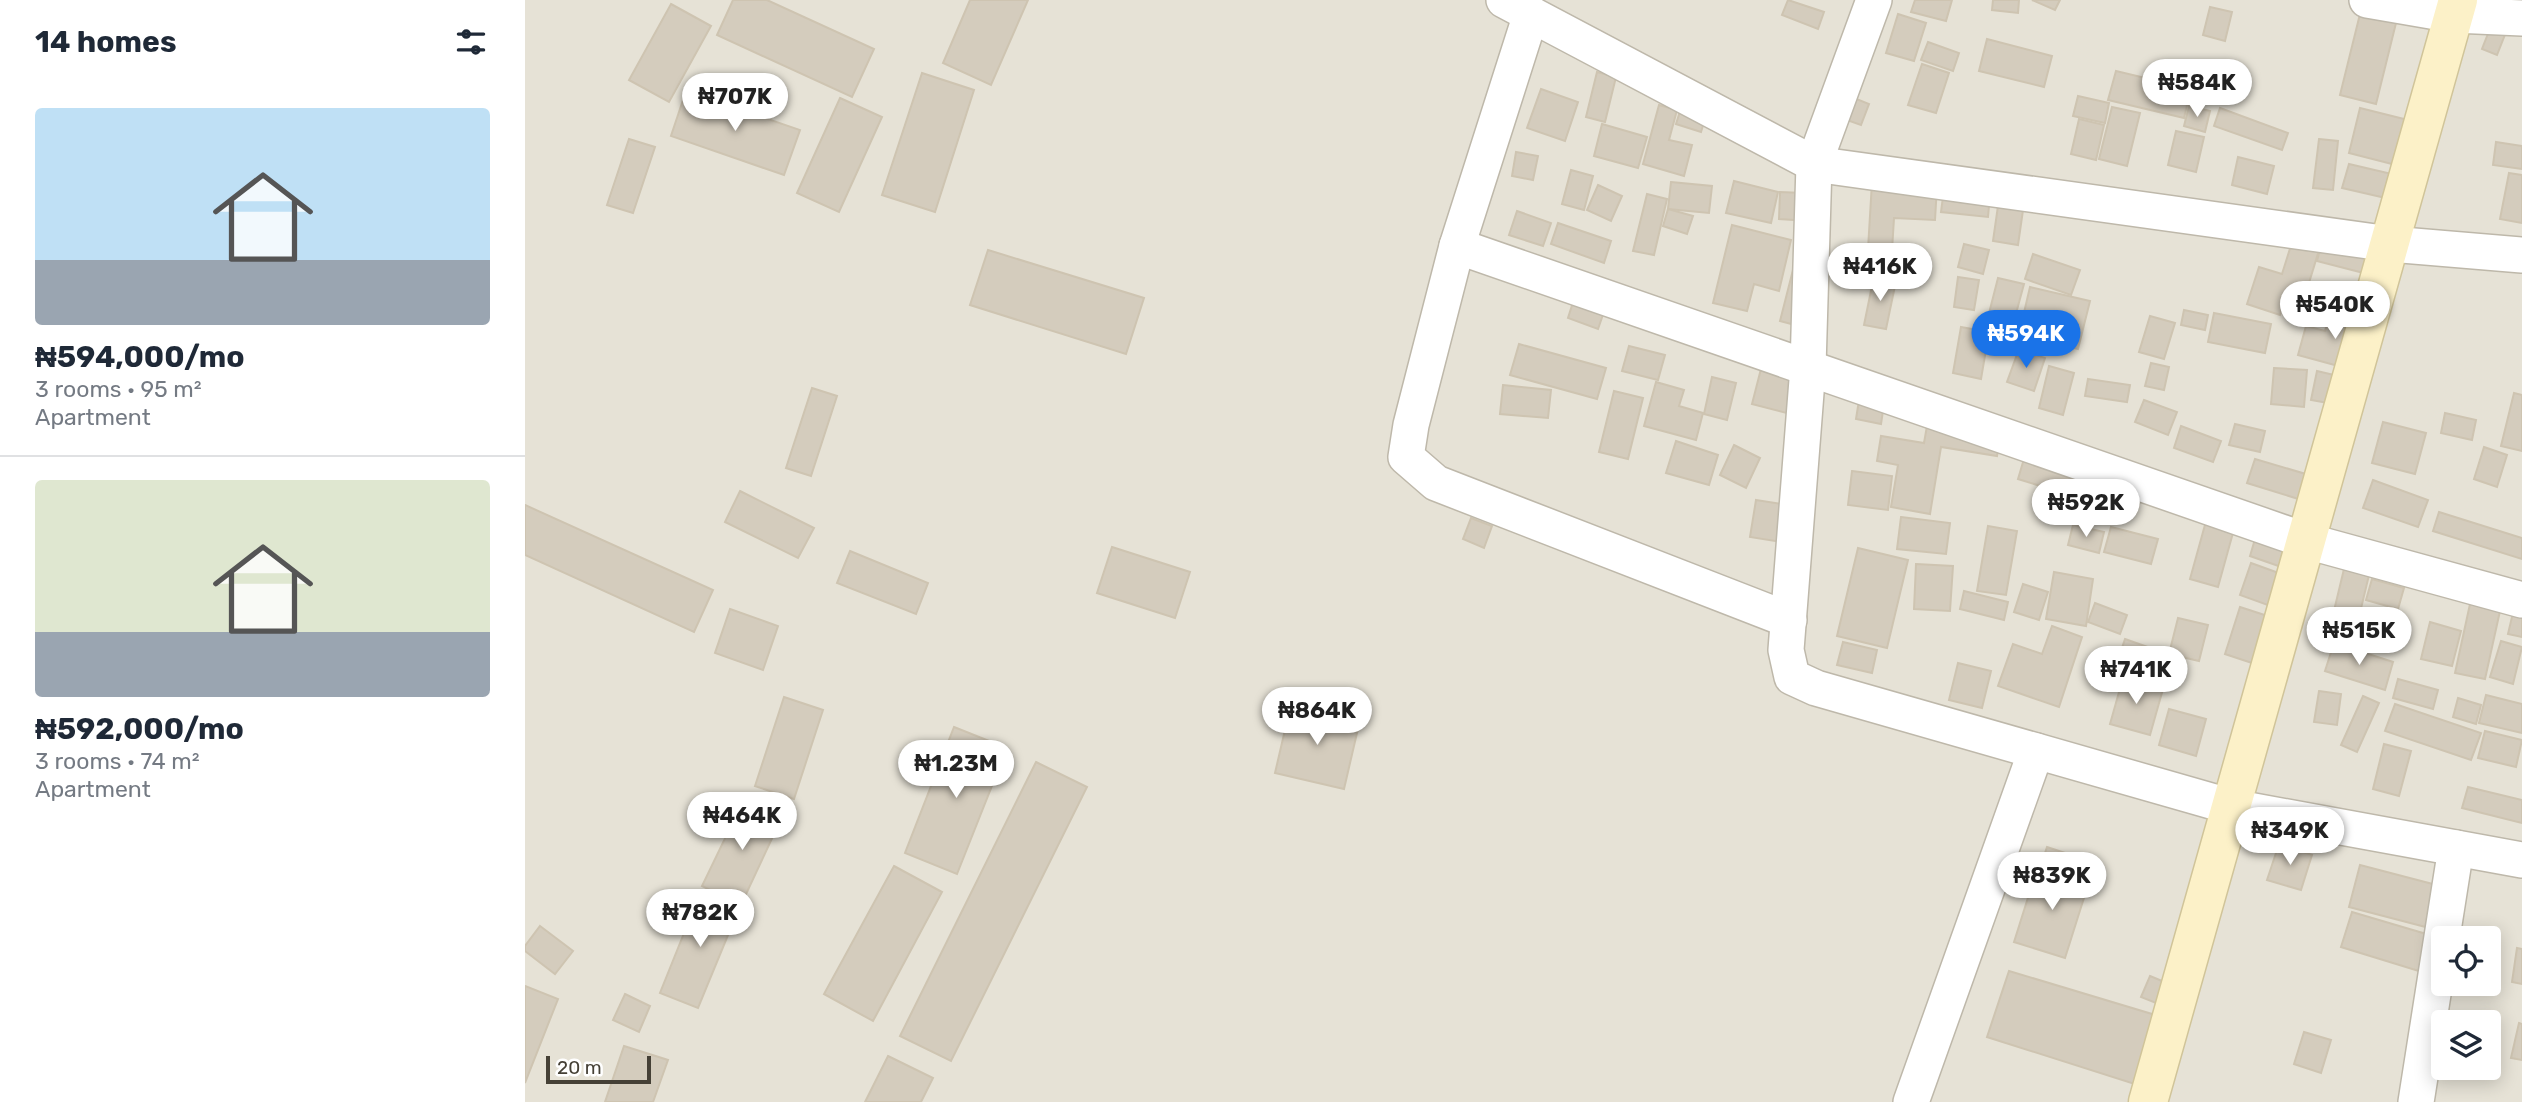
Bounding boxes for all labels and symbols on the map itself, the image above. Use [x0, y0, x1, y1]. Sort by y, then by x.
pin: ₦584K [2148, 60, 2246, 119]
pin: ₦707K [686, 74, 784, 133]
pin: ₦416K [1831, 244, 1929, 303]
pin: ₦540K [2286, 282, 2384, 341]
pin: ₦594K [1977, 310, 2075, 370]
pin: ₦592K [2037, 480, 2135, 539]
pin: ₦515K [2310, 608, 2408, 667]
pin: ₦741K [2087, 646, 2185, 706]
pin: ₦864K [1268, 688, 1366, 747]
pin: ₦1.23M [899, 740, 1013, 800]
pin: ₦464K [693, 792, 791, 852]
pin: ₦349K [2241, 808, 2339, 867]
pin: ₦839K [2003, 852, 2101, 912]
pin: ₦782K [651, 890, 749, 949]
scale bar [546, 1053, 651, 1085]

